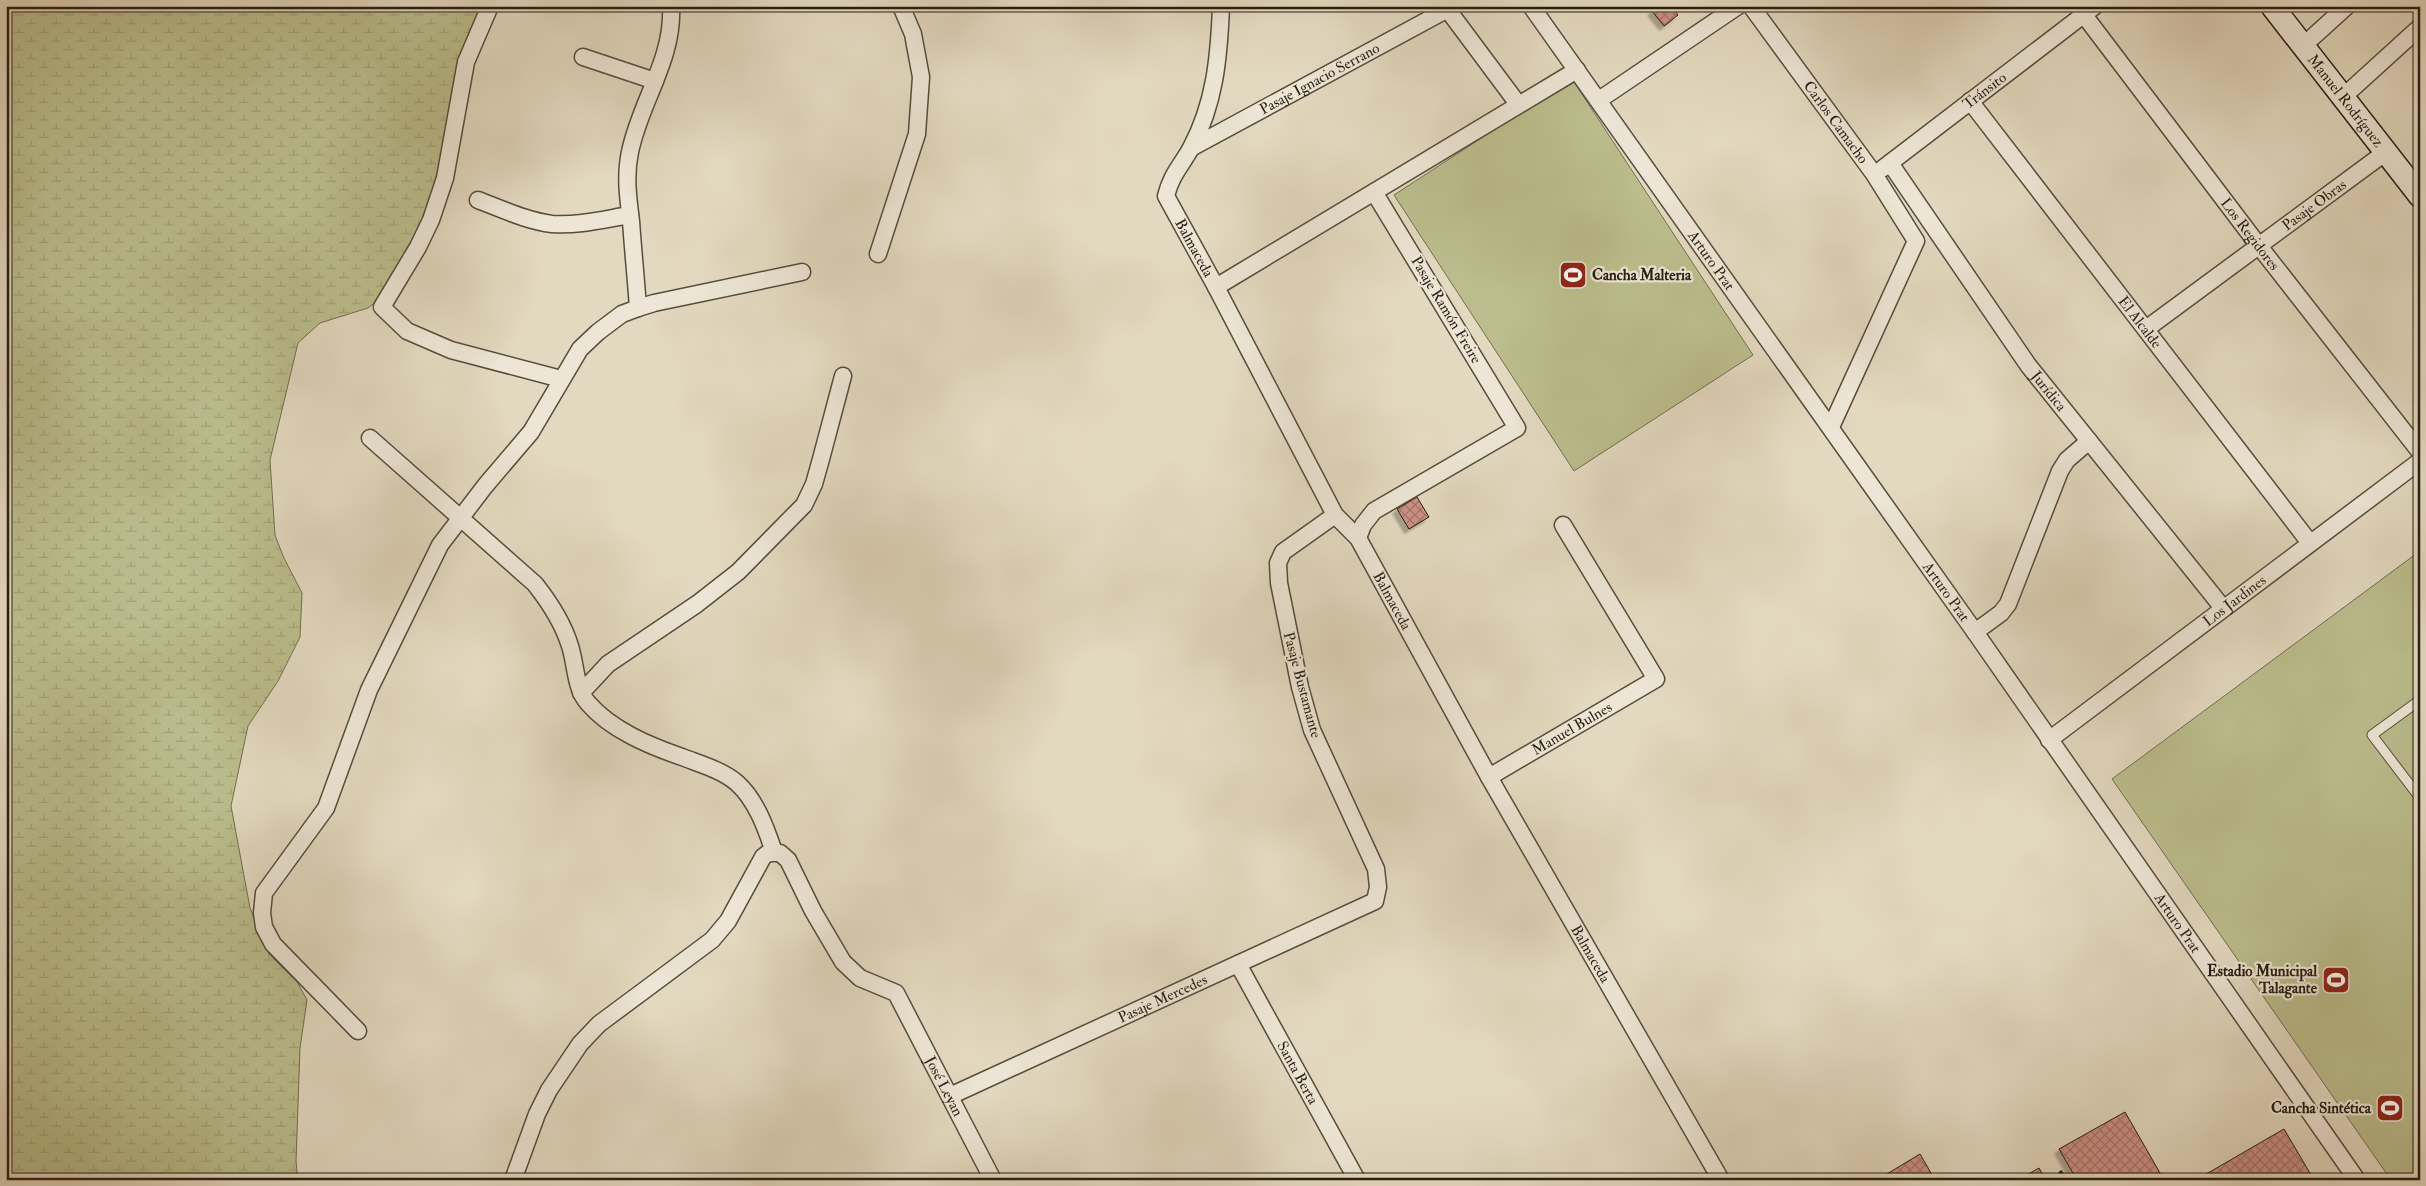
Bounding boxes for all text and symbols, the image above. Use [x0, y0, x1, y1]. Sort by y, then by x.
street label: Pasaje Ignacio Serrano [1256, 38, 1383, 119]
street label: Manuel Rodríguez [2304, 50, 2388, 151]
street label: Tránsito [1959, 68, 2010, 113]
street label: Carlos Camacho [1799, 77, 1873, 167]
street label: Pasaje Obras [2278, 175, 2350, 235]
street label: Los Regidores [2216, 194, 2284, 274]
street label: Balmaceda [1171, 215, 1219, 281]
street label: Arturo Prat [1683, 226, 1739, 294]
street label: Pasaje Ramón Freire [1406, 253, 1486, 367]
sports icon: Cancha Malteria [1558, 260, 1588, 290]
place label: Cancha Malteria [1592, 266, 1692, 285]
street label: El Alcalde [2114, 292, 2166, 352]
street label: Jurídica [2025, 366, 2071, 416]
street label: Arturo Prat [1918, 557, 1974, 625]
street label: Balmaceda [1369, 568, 1416, 634]
street label: Los Jardines [2199, 571, 2270, 631]
street label: Pasaje Bustamante [1279, 630, 1325, 740]
street label: Manuel Bulnes [1528, 697, 1615, 759]
street label: Arturo Prat [2150, 888, 2205, 957]
street label: Balmaceda [1567, 922, 1615, 987]
place label: Estadio Municipal Talagante [2207, 962, 2318, 999]
sports icon: Estadio Municipal Talagante [2321, 965, 2351, 995]
street label: Pasaje Mercedes [1115, 970, 1210, 1027]
street label: Santa Berta [1273, 1038, 1323, 1108]
street label: José Leyan [920, 1052, 968, 1120]
sports icon: Cancha Sintética [2375, 1093, 2405, 1123]
place label: Cancha Sintética [2271, 1099, 2372, 1118]

